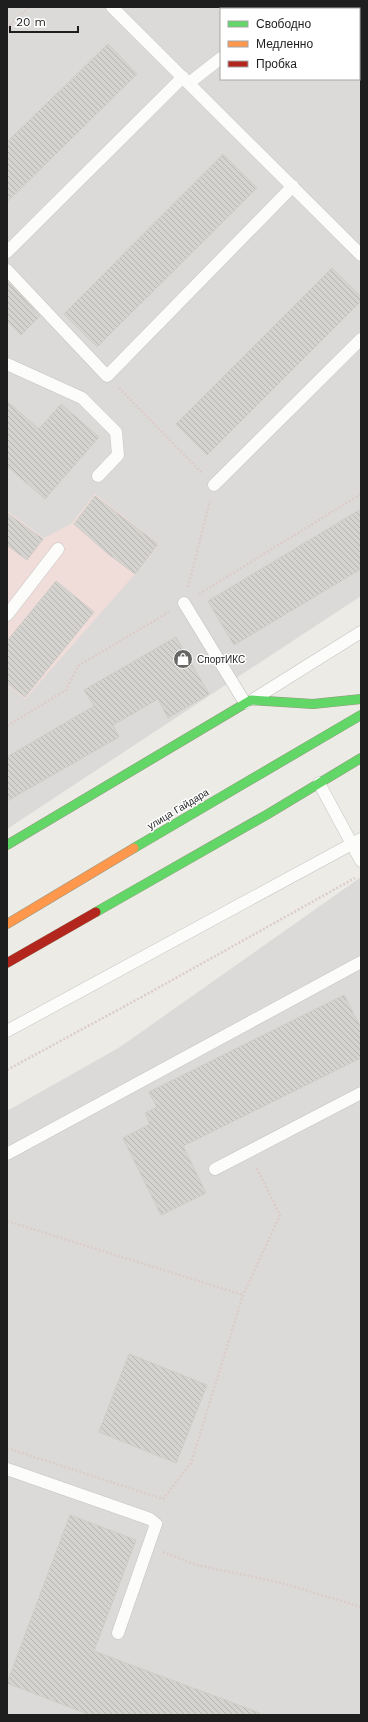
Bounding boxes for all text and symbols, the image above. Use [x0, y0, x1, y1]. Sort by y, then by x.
scale bar [10, 8, 78, 34]
legend [220, 8, 360, 80]
text: 20 m [16, 15, 46, 29]
text: Свободно [256, 17, 311, 31]
text: Медленно [256, 37, 313, 51]
text: Пробка [256, 57, 297, 71]
shop icon: СпортИКС [172, 648, 194, 670]
place label: СпортИКС [197, 654, 245, 665]
street label: улица Гайдара [145, 786, 211, 832]

